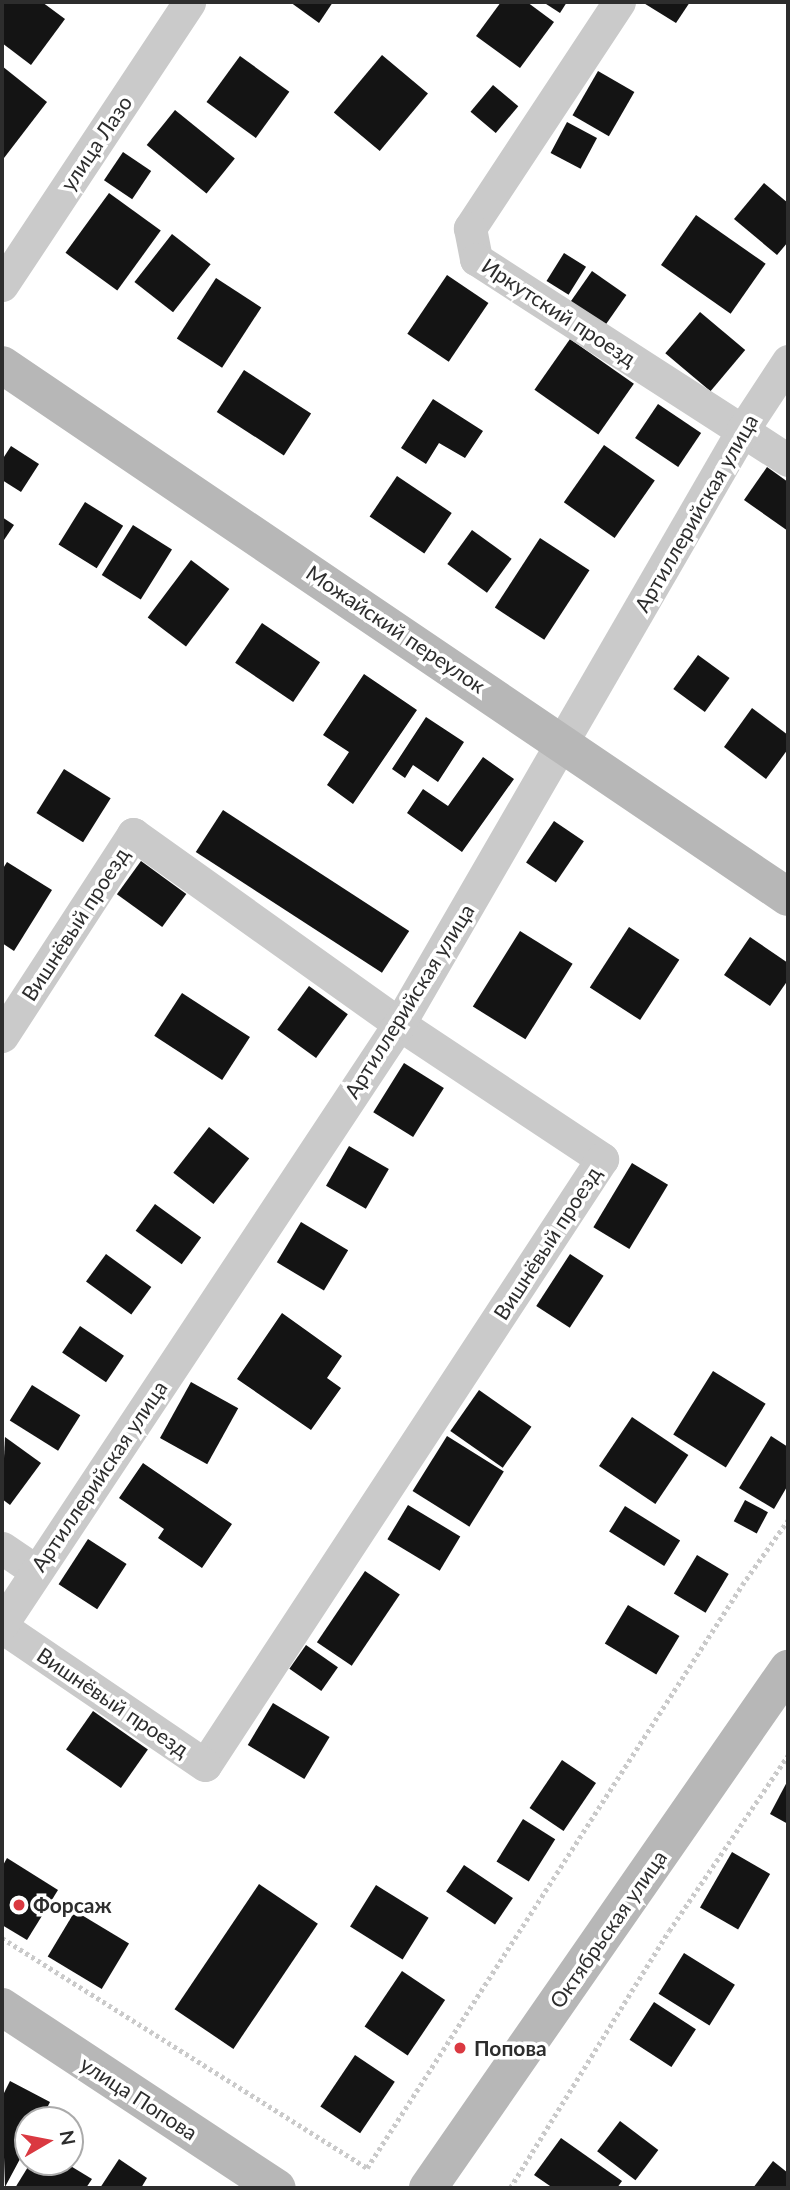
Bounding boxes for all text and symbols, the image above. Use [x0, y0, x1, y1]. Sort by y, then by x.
street label: улица Лазо [55, 91, 137, 195]
street label: Иркутский проезд [477, 253, 641, 371]
street label: Артиллерийская улица [629, 410, 763, 616]
street label: Можайский переулок [302, 560, 490, 698]
street label: Вишнёвый проезд [16, 843, 134, 1005]
street label: Артиллерийская улица [339, 899, 479, 1103]
street label: Вишнёвый проезд [488, 1162, 606, 1324]
street label: Артиллерийская улица [26, 1376, 172, 1576]
street label: Вишнёвый проезд [32, 1642, 194, 1762]
street label: Октябрьская улица [544, 1845, 672, 2013]
place label: Форсаж [33, 1892, 112, 1918]
marker: Форсаж [11, 1897, 27, 1913]
place label: Попова [474, 2035, 547, 2061]
marker: Попова [452, 2040, 468, 2056]
street label: улица Попова [76, 2051, 202, 2145]
north arrow [14, 2106, 84, 2176]
text: N [56, 2128, 81, 2147]

